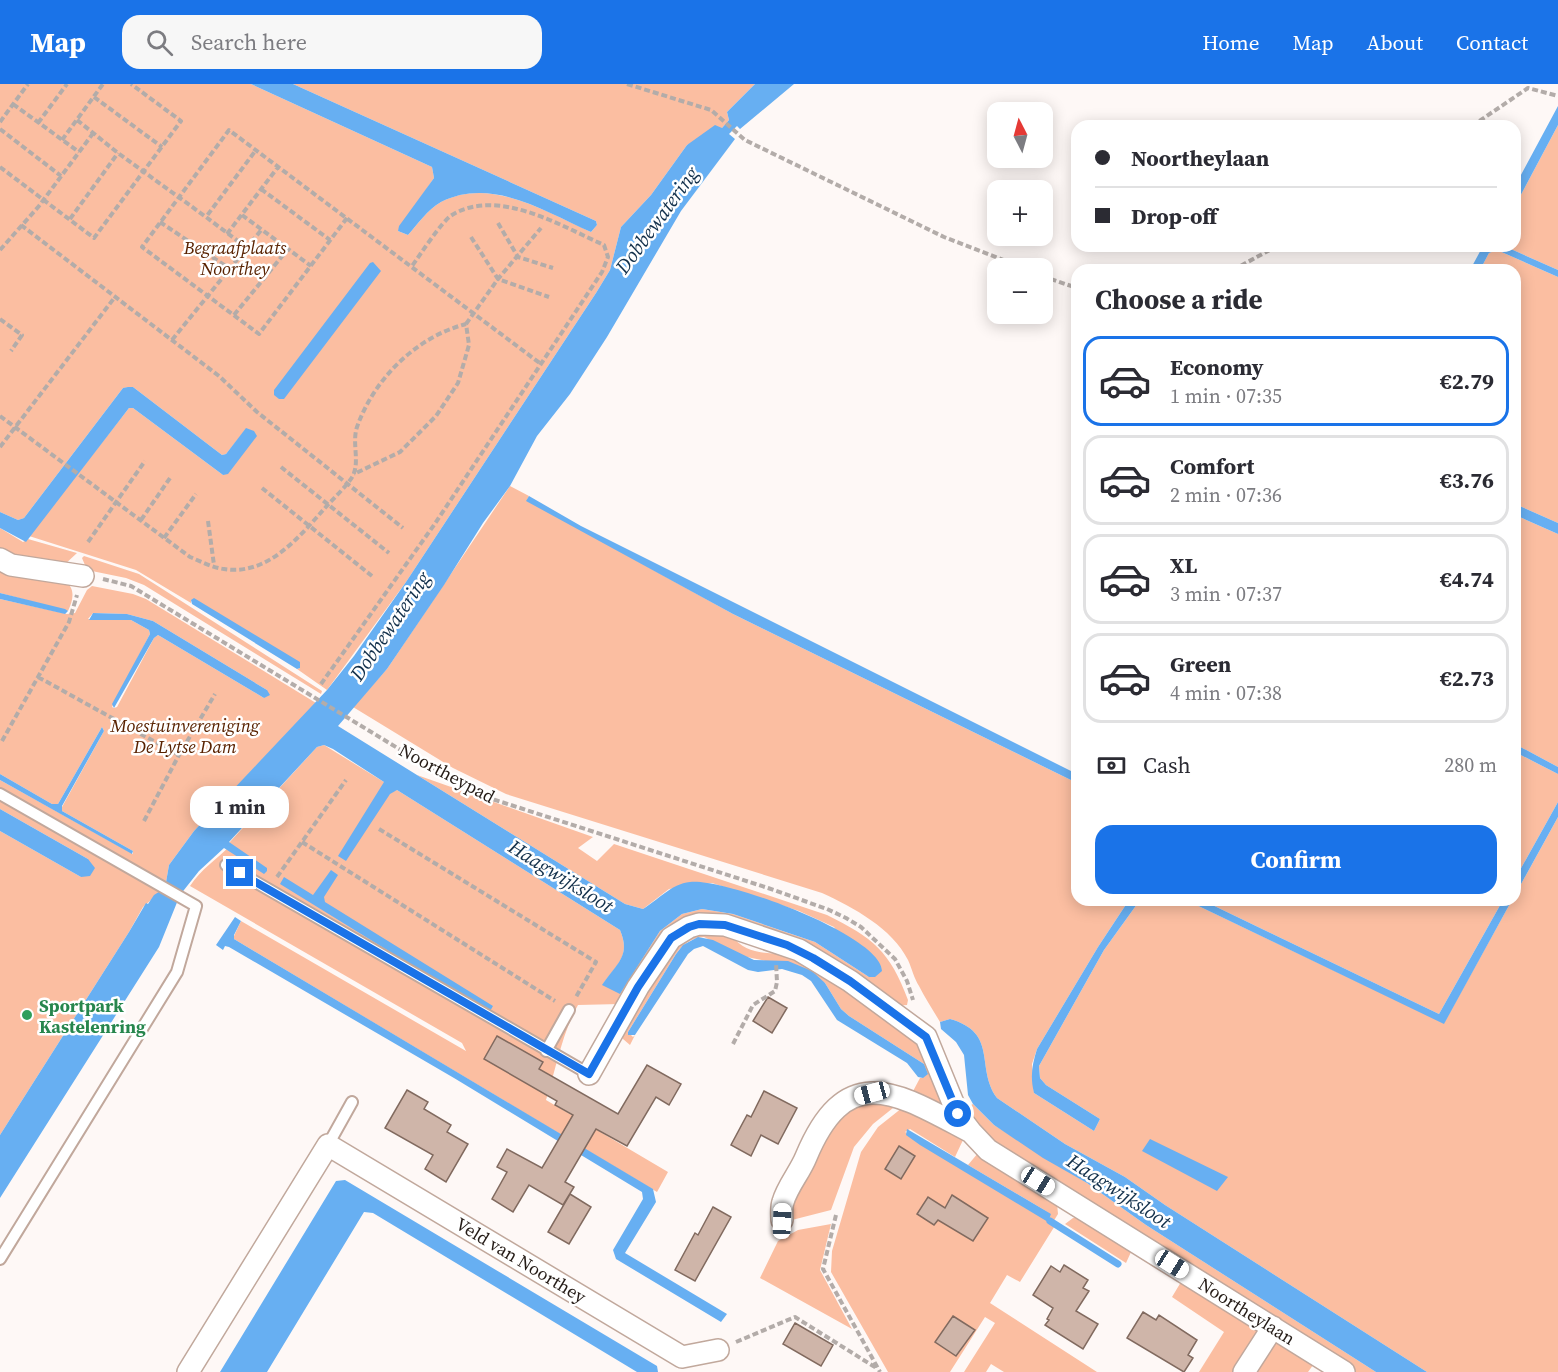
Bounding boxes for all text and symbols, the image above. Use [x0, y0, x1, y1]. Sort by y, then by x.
search box [122, 15, 542, 69]
text: Map [30, 23, 86, 61]
icon: search [143, 26, 176, 59]
text: Search here [191, 27, 307, 57]
text: Home [1202, 28, 1260, 57]
text: Map [1293, 28, 1334, 57]
text: About [1367, 28, 1423, 57]
text: Contact [1456, 28, 1528, 57]
north arrow [987, 102, 1053, 168]
map controls [987, 102, 1053, 324]
text: Noortheylaan [1131, 143, 1269, 173]
water label: Dobbewatering [608, 160, 706, 280]
button: + [987, 180, 1053, 246]
text: Drop-off [1131, 201, 1217, 231]
park label: Begraafplaats Noorthey [183, 235, 287, 281]
button: − [987, 258, 1053, 324]
text: Choose a ride [1095, 281, 1263, 318]
text: Economy [1170, 352, 1264, 382]
icon: car [1098, 354, 1152, 408]
text: €2.79 [1440, 366, 1494, 396]
text: 1 min · 07:35 [1170, 382, 1282, 410]
text: Comfort [1170, 451, 1254, 481]
icon: car [1098, 453, 1152, 507]
text: €3.76 [1440, 465, 1494, 495]
text: 2 min · 07:36 [1170, 481, 1282, 509]
text: XL [1170, 550, 1197, 580]
icon: car [1098, 552, 1152, 606]
text: €4.74 [1440, 564, 1494, 594]
water label: Dobbewatering [343, 565, 438, 687]
text: 3 min · 07:37 [1170, 580, 1282, 608]
text: Green [1170, 649, 1231, 679]
icon: car [1098, 651, 1152, 705]
text: €2.73 [1440, 663, 1494, 693]
text: 4 min · 07:38 [1170, 679, 1282, 707]
park label: Moestuinvereniging De Lytse Dam [109, 713, 261, 759]
street label: Noortheypad [395, 737, 499, 809]
icon: cash [1095, 749, 1128, 782]
text: Cash [1143, 750, 1191, 780]
text: 280 m [1444, 751, 1497, 779]
callout: 1 min [190, 786, 290, 828]
text: 1 min [214, 793, 265, 821]
button: Confirm [1095, 825, 1497, 894]
water label: Haagwijksloot [502, 832, 620, 920]
route end [226, 859, 253, 886]
place label: Sportpark Kastelenring [39, 993, 146, 1039]
marker: Sportpark Kastelenring [20, 1008, 34, 1022]
car [852, 1080, 892, 1106]
route start [944, 1100, 971, 1127]
water label: Haagwijksloot [1061, 1146, 1178, 1236]
car [1018, 1164, 1058, 1198]
car [772, 1203, 792, 1239]
street label: Veld van Noorthey [451, 1211, 592, 1309]
car [1152, 1247, 1192, 1281]
street label: Noortheylaan [1194, 1271, 1300, 1351]

